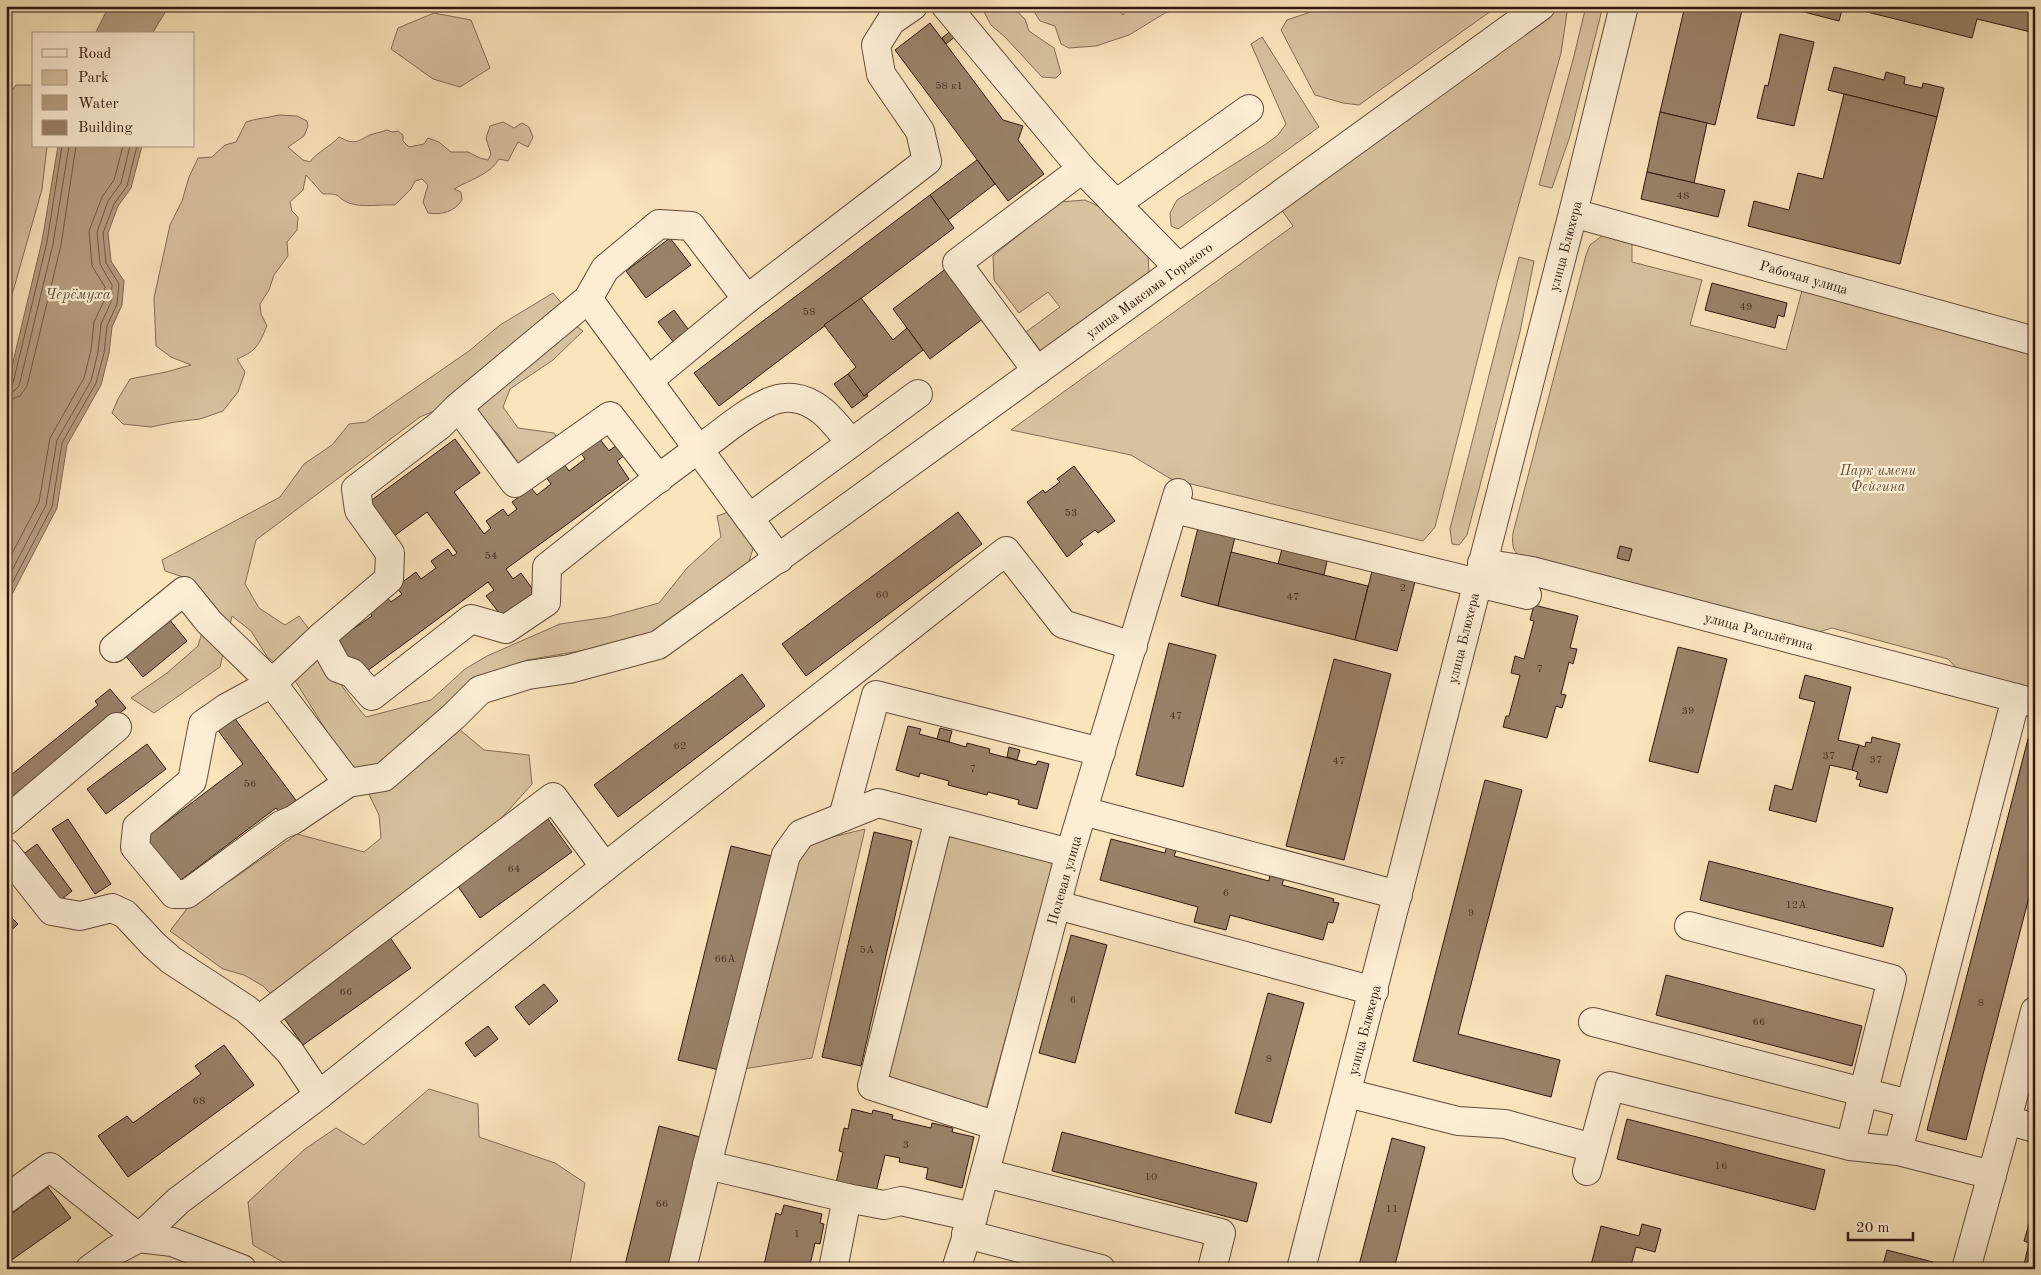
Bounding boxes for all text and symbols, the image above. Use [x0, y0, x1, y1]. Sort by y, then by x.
legend [32, 32, 195, 148]
text: Road [78, 47, 112, 62]
text: Park [78, 71, 109, 86]
house number: 58 к1 [935, 81, 963, 92]
text: Water [78, 97, 119, 112]
text: Building [78, 121, 133, 136]
house number: 48 [1677, 191, 1689, 202]
street label: улица Блюхера [1547, 199, 1585, 293]
street label: улица Максима Горького [1084, 240, 1215, 341]
street label: Рабочая улица [1758, 259, 1850, 297]
water label: Черёмуха [45, 288, 111, 303]
house number: 49 [1740, 302, 1752, 313]
house number: 58 [803, 307, 815, 318]
park label: Парк имени Фейгина [1839, 464, 1916, 494]
house number: 53 [1065, 508, 1077, 519]
house number: 54 [485, 551, 497, 562]
house number: 2 [1400, 583, 1406, 594]
house number: 60 [876, 590, 888, 601]
street label: улица Блюхера [1446, 591, 1482, 685]
house number: 47 [1287, 592, 1299, 603]
street label: улица Расплётина [1703, 611, 1815, 653]
house number: 7 [1537, 664, 1543, 675]
house number: 39 [1682, 706, 1694, 717]
house number: 47 [1170, 711, 1182, 722]
house number: 62 [674, 741, 686, 752]
house number: 37 [1823, 751, 1835, 762]
house number: 37 [1870, 755, 1882, 766]
house number: 47 [1333, 756, 1345, 767]
house number: 7 [970, 764, 976, 775]
house number: 56 [244, 779, 256, 790]
street label: Полевая улица [1046, 834, 1084, 926]
house number: 64 [508, 864, 520, 875]
house number: 6 [1223, 888, 1229, 899]
house number: 12А [1785, 900, 1807, 911]
house number: 9 [1468, 908, 1474, 919]
house number: 5А [860, 945, 875, 956]
house number: 66А [714, 954, 736, 965]
street label: улица Блюхера [1346, 983, 1384, 1077]
house number: 66 [340, 987, 352, 998]
house number: 6 [1070, 995, 1076, 1006]
house number: 8 [1978, 998, 1984, 1009]
house number: 66 [1753, 1017, 1765, 1028]
house number: 8 [1266, 1054, 1272, 1065]
house number: 68 [193, 1096, 205, 1107]
house number: 3 [903, 1140, 909, 1151]
house number: 16 [1715, 1161, 1727, 1172]
house number: 10 [1145, 1172, 1157, 1183]
house number: 66 [656, 1199, 668, 1210]
house number: 11 [1386, 1204, 1398, 1215]
scale bar [1848, 1210, 1914, 1242]
text: 20 m [1856, 1221, 1890, 1236]
house number: 1 [794, 1229, 800, 1240]

